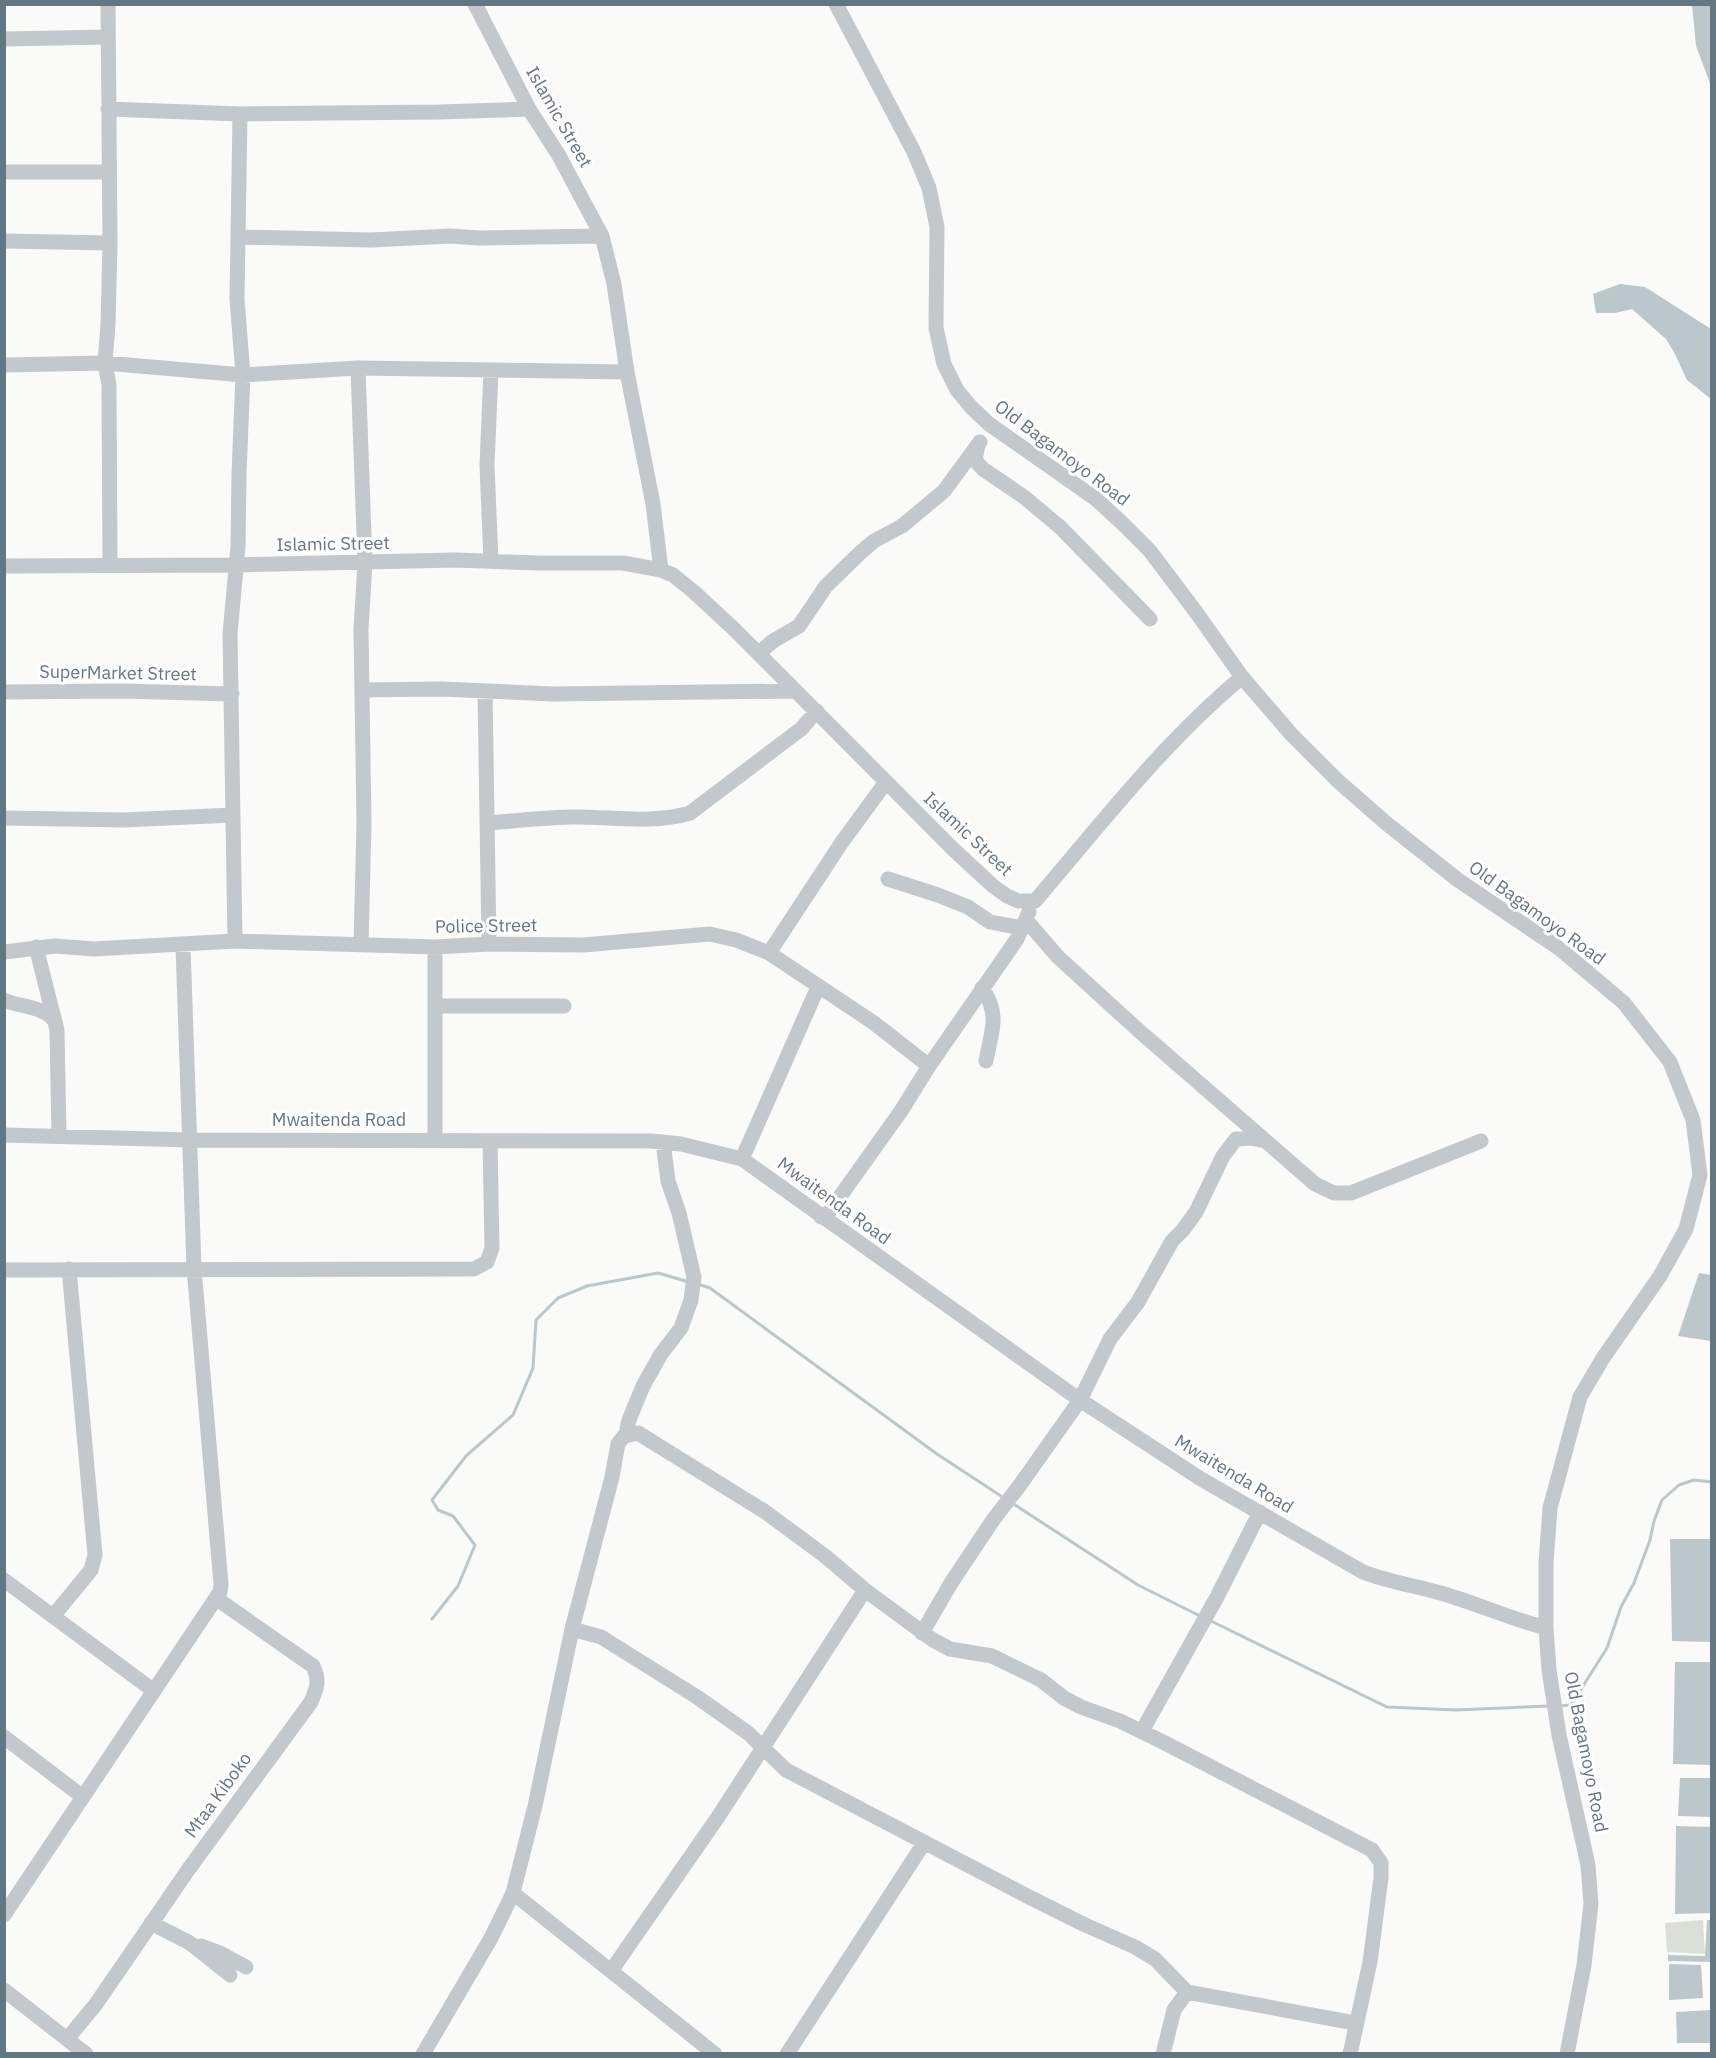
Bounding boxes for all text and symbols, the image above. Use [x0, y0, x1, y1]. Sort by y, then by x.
street label: Islamic Street [521, 62, 598, 172]
street label: Old Bagamoyo Road [990, 394, 1134, 511]
street label: Islamic Street [276, 531, 390, 556]
street label: SuperMarket Street [39, 660, 197, 685]
street label: Islamic Street [919, 787, 1018, 881]
street label: Old Bagamoyo Road [1465, 855, 1610, 970]
street label: Police Street [435, 913, 537, 938]
street label: Mwaitenda Road [272, 1108, 406, 1131]
street label: Mwaitenda Road [773, 1152, 895, 1249]
street label: Mwaitenda Road [1171, 1429, 1298, 1518]
street label: Old Bagamoyo Road [1560, 1670, 1613, 1834]
street label: Mtaa Kiboko [179, 1747, 256, 1842]

